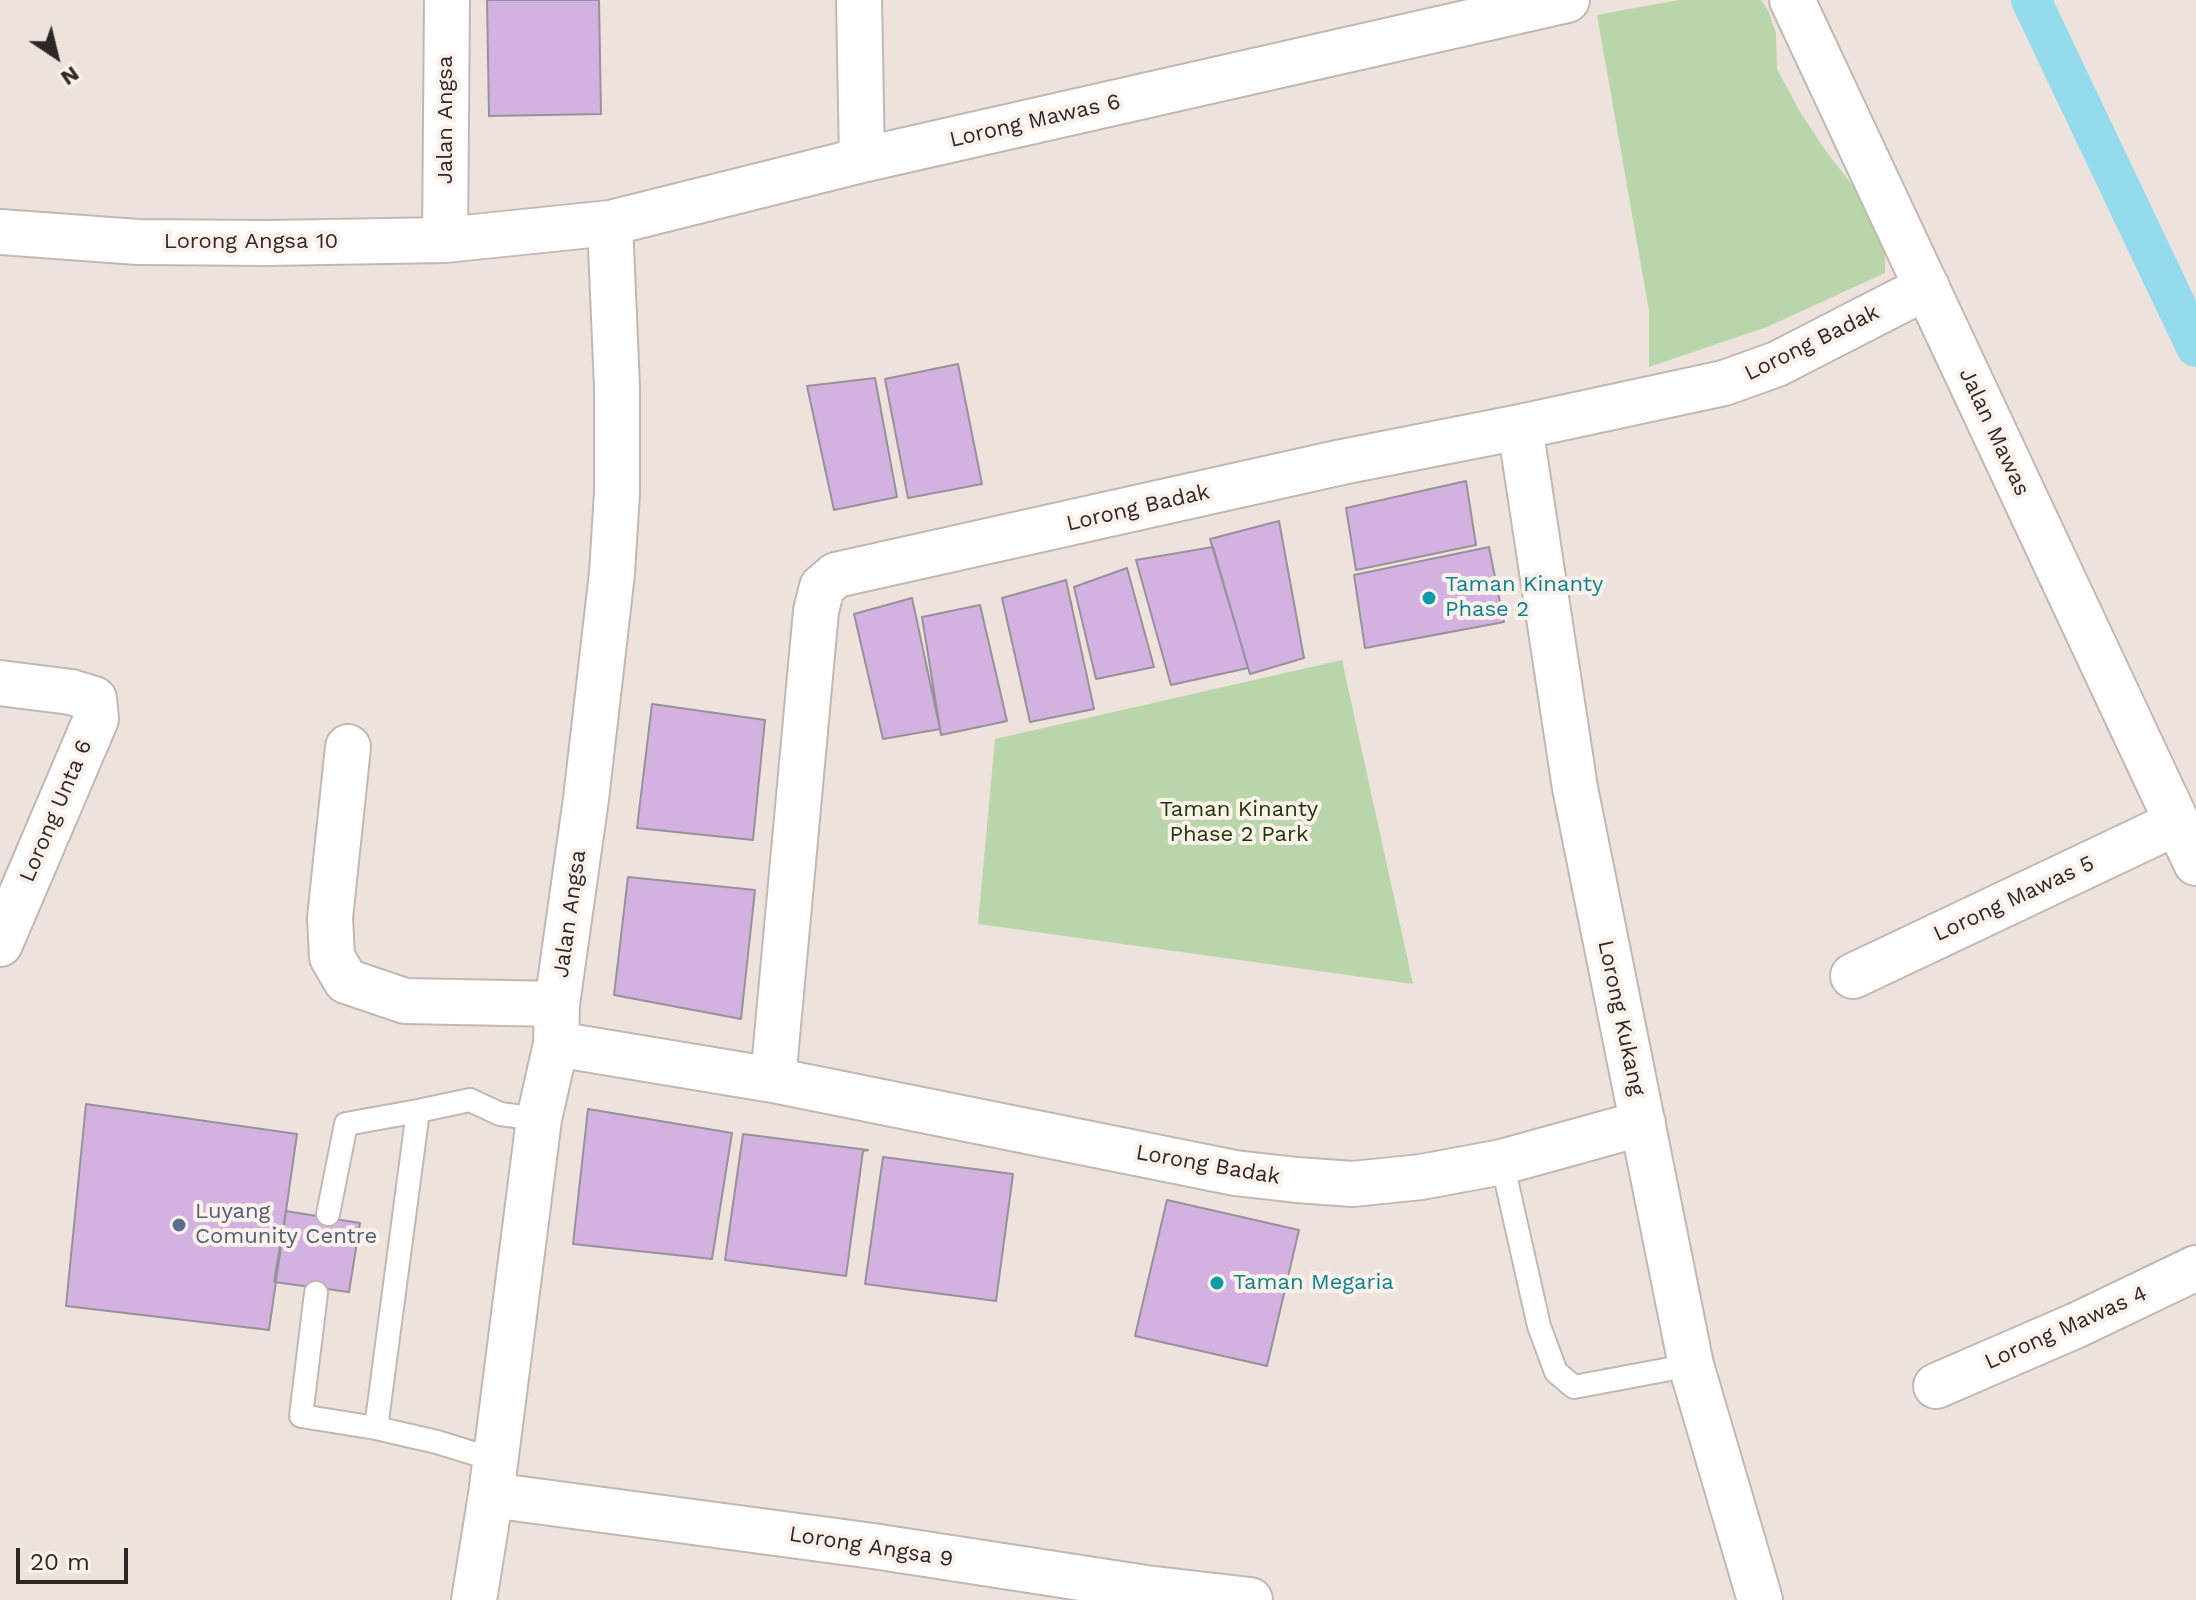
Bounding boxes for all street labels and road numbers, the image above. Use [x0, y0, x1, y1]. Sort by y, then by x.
street label: Jalan Angsa [433, 56, 459, 184]
street label: Lorong Mawas 6 [947, 88, 1123, 154]
street label: Lorong Angsa 10 [164, 229, 338, 255]
street label: Lorong Badak [1741, 299, 1883, 387]
street label: Jalan Mawas [1953, 364, 2035, 500]
street label: Lorong Badak [1064, 479, 1212, 537]
street label: Lorong Unta 6 [14, 736, 98, 886]
street label: Jalan Angsa [548, 848, 592, 980]
street label: Lorong Mawas 5 [1930, 850, 2098, 948]
street label: Lorong Kukang [1592, 938, 1650, 1098]
street label: Lorong Badak [1134, 1139, 1282, 1191]
street label: Lorong Mawas 4 [1981, 1280, 2151, 1376]
street label: Lorong Angsa 9 [787, 1521, 955, 1573]

